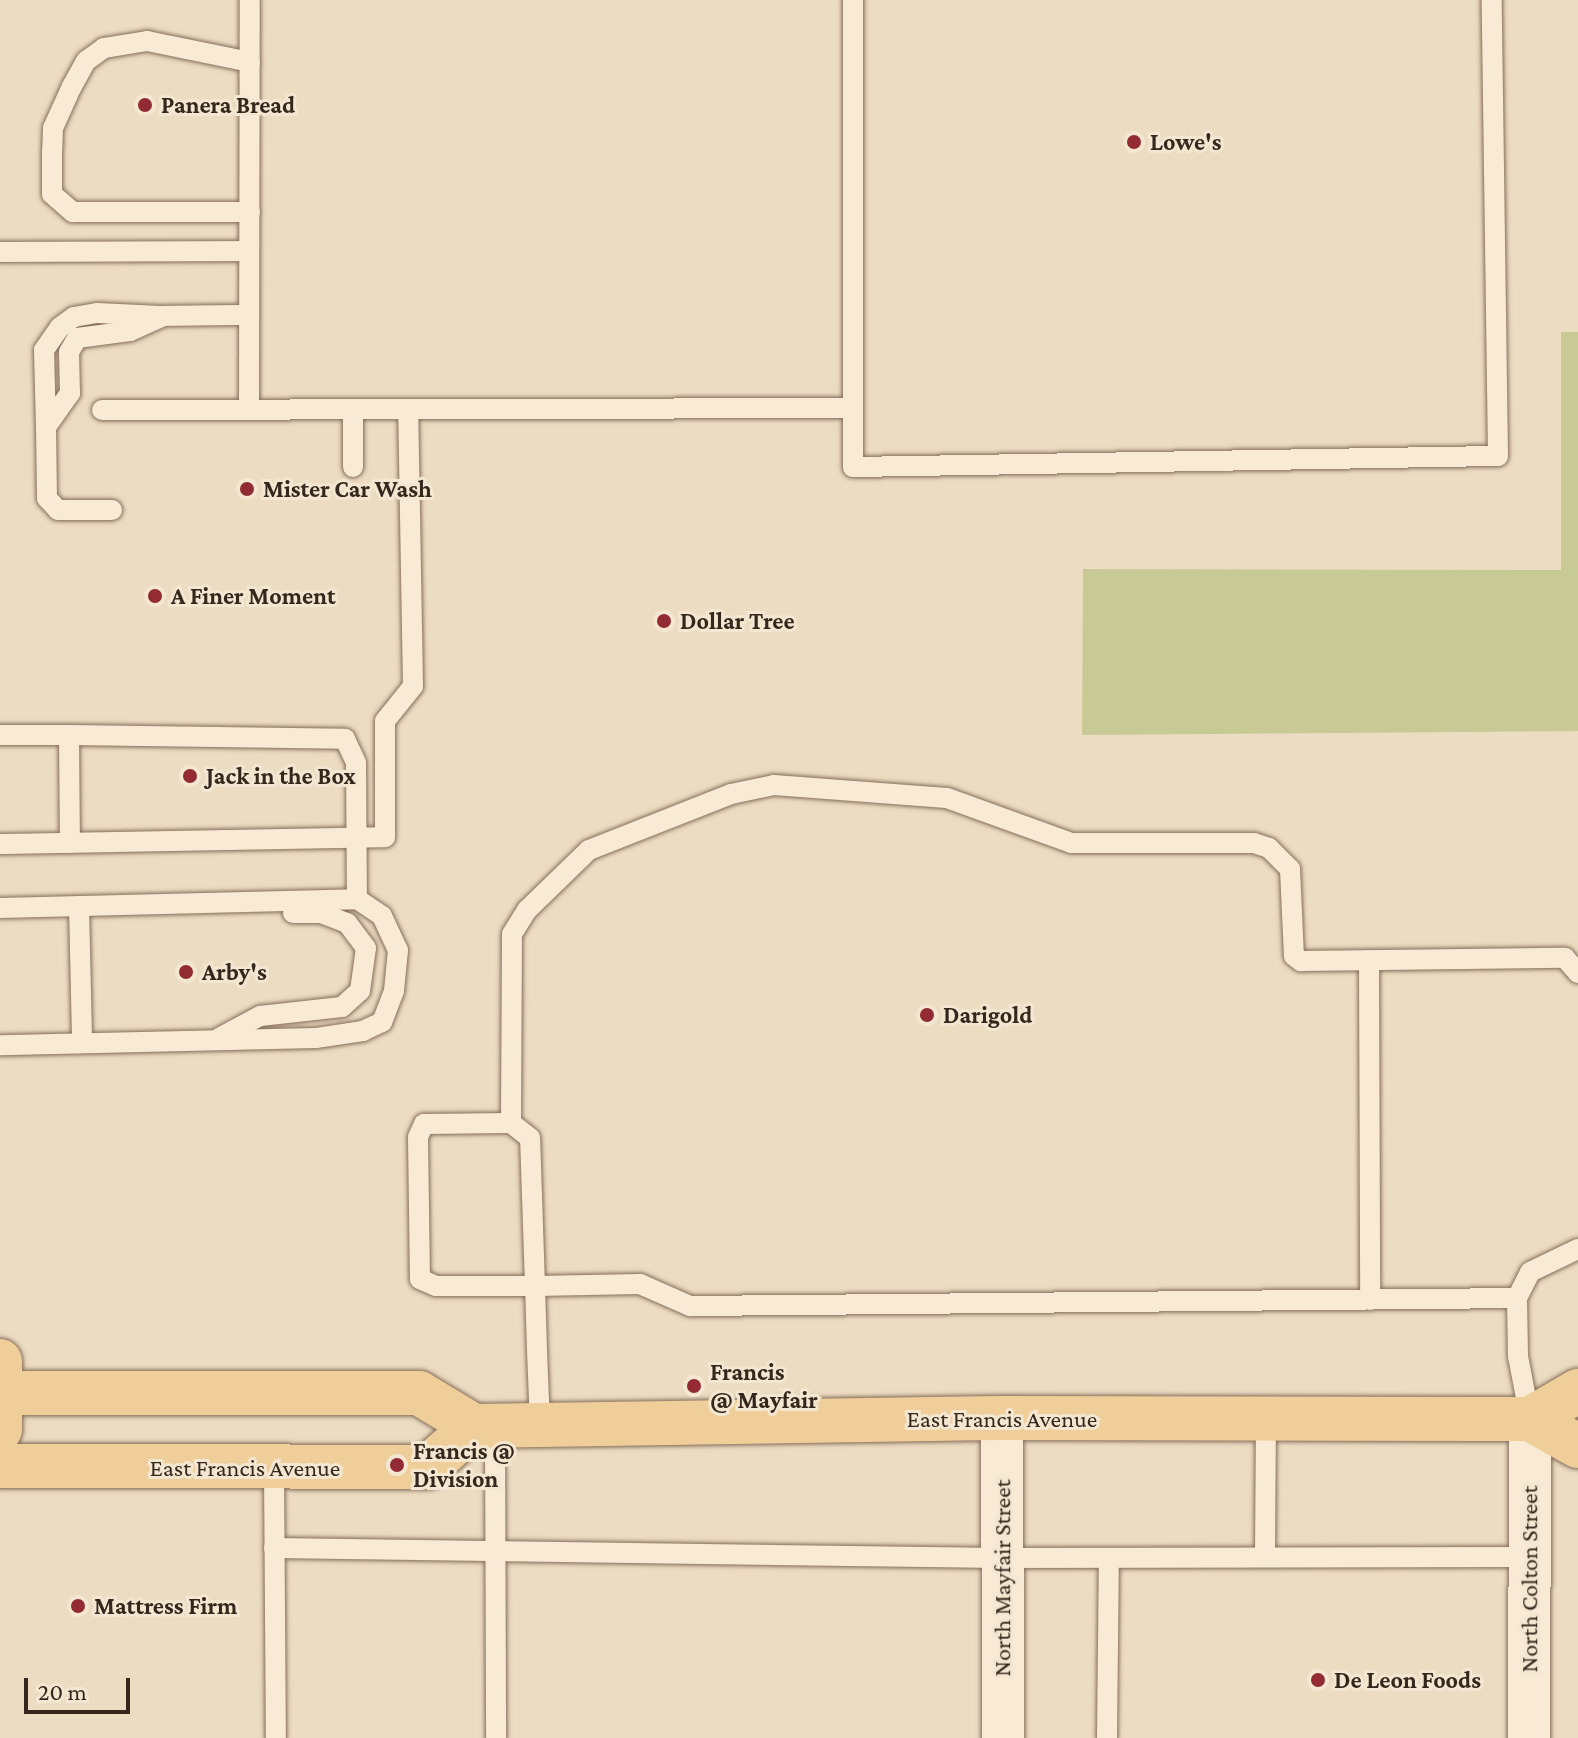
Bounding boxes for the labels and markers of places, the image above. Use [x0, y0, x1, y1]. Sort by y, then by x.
place label: Panera Bread [161, 91, 295, 119]
marker: Panera Bread [136, 96, 154, 114]
place label: Lowe's [1150, 128, 1222, 156]
marker: Lowe's [1125, 133, 1143, 151]
place label: Mister Car Wash [263, 475, 432, 503]
marker: Mister Car Wash [238, 480, 256, 498]
place label: A Finer Moment [171, 582, 336, 610]
marker: A Finer Moment [146, 587, 164, 605]
place label: Dollar Tree [680, 607, 795, 635]
marker: Dollar Tree [655, 612, 673, 630]
place label: Jack in the Box [206, 762, 356, 790]
marker: Jack in the Box [181, 767, 199, 785]
place label: Arby's [202, 958, 267, 986]
marker: Arby's [177, 963, 195, 981]
place label: Darigold [943, 1001, 1032, 1029]
marker: Darigold [918, 1006, 936, 1024]
place label: Francis @ Mayfair [710, 1358, 818, 1414]
marker: Francis @ Mayfair [685, 1377, 703, 1395]
place label: Francis @ Division [413, 1437, 515, 1493]
marker: Francis @ Division [388, 1456, 406, 1474]
place label: Mattress Firm [94, 1592, 237, 1620]
marker: Mattress Firm [69, 1597, 87, 1615]
place label: De Leon Foods [1334, 1666, 1481, 1694]
marker: De Leon Foods [1309, 1671, 1327, 1689]

